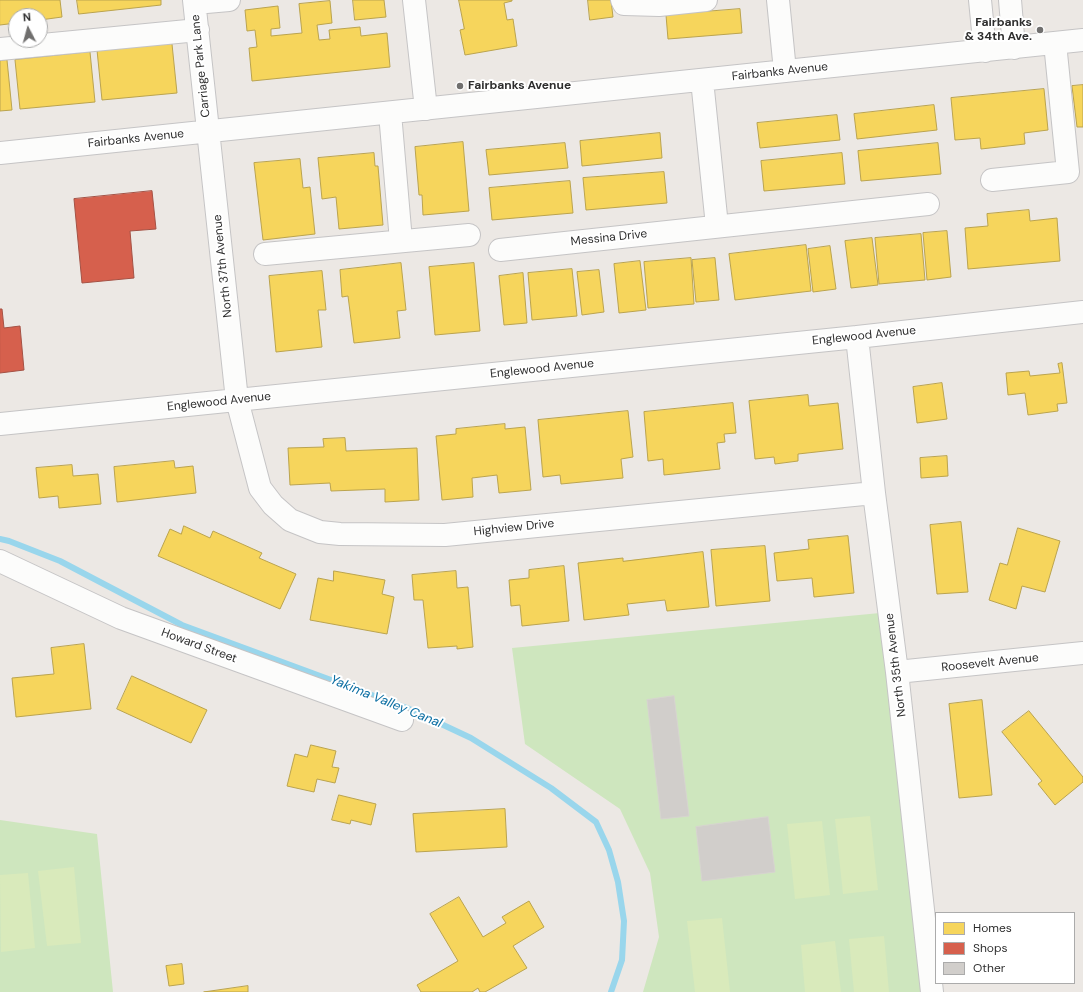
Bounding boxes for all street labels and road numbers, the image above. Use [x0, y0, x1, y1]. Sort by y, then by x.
street label: Carriage Park Lane [188, 14, 214, 118]
street label: Fairbanks Avenue [731, 60, 829, 84]
street label: Fairbanks Avenue [87, 127, 185, 151]
street label: North 37th Avenue [210, 214, 236, 318]
street label: Messina Drive [570, 227, 648, 249]
street label: Englewood Avenue [811, 323, 917, 349]
street label: Englewood Avenue [489, 356, 595, 382]
street label: Englewood Avenue [166, 389, 272, 415]
street label: Highview Drive [473, 517, 555, 539]
street label: North 35th Avenue [882, 612, 910, 718]
street label: Howard Street [159, 626, 239, 666]
street label: Roosevelt Avenue [941, 651, 1039, 675]

